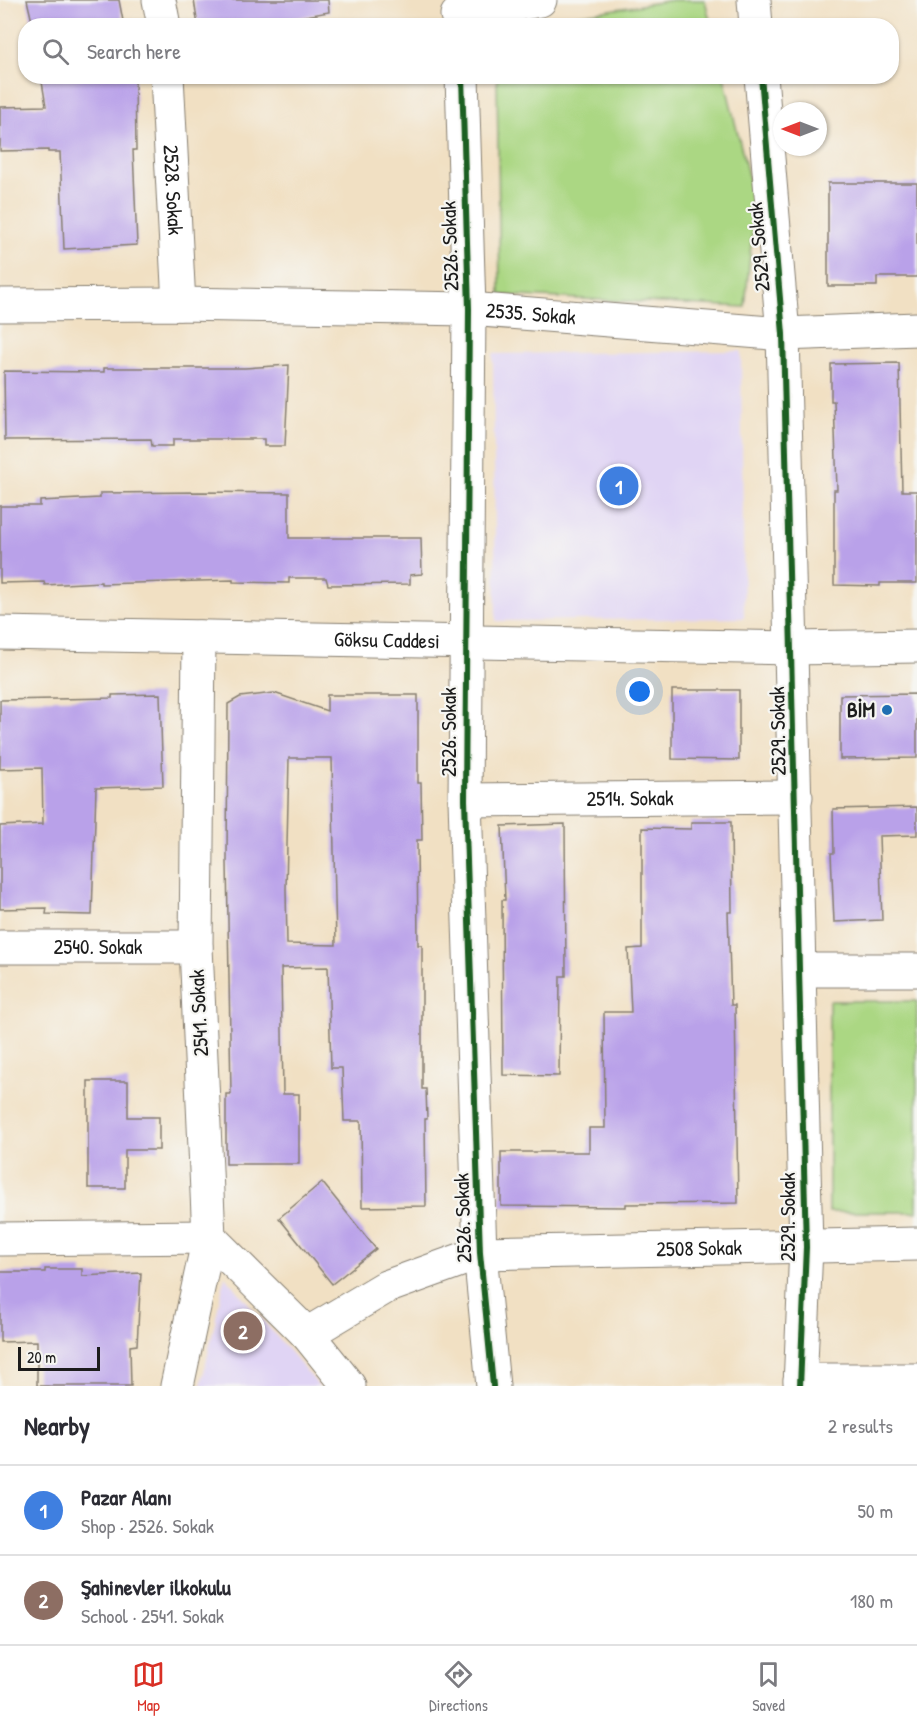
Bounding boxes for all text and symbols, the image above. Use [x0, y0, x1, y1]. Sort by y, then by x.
search box [18, 18, 899, 84]
icon: search [39, 35, 72, 68]
text: Search here [87, 36, 181, 66]
north arrow [773, 102, 827, 156]
street label: 2528. Sokak [157, 144, 190, 236]
street label: 2526. Sokak [433, 200, 466, 292]
street label: 2529. Sokak [740, 201, 777, 293]
street label: 2535. Sokak [485, 295, 577, 331]
pin: 1 [600, 464, 638, 508]
street label: Göksu Caddesi [334, 624, 440, 655]
your location [625, 677, 654, 706]
street label: 2529. Sokak [762, 686, 793, 776]
street label: 2526. Sokak [434, 687, 463, 777]
place label: BİM [847, 695, 875, 724]
marker: BİM [880, 703, 894, 717]
street label: 2514. Sokak [586, 783, 674, 813]
street label: 2540. Sokak [53, 932, 143, 961]
street label: 2541. Sokak [182, 968, 215, 1057]
street label: 2526. Sokak [446, 1172, 479, 1264]
street label: 2529. Sokak [773, 1172, 802, 1262]
street label: 2508 Sokak [656, 1233, 743, 1263]
pin: 2 [224, 1308, 262, 1354]
scale bar [18, 1344, 100, 1372]
text: 20 m [27, 1346, 56, 1368]
text: Nearby [24, 1408, 90, 1443]
text: 2 results [828, 1412, 893, 1439]
text: Pazar Alanı [81, 1482, 172, 1512]
text: 1 [40, 1497, 47, 1524]
text: 50 m [857, 1497, 893, 1524]
text: Shop · 2526. Sokak [81, 1512, 214, 1539]
text: Şahinevler ilkokulu [81, 1572, 231, 1602]
text: 2 [39, 1587, 48, 1614]
text: 180 m [850, 1587, 893, 1614]
text: School · 2541. Sokak [81, 1602, 224, 1629]
tab: Map [132, 1658, 165, 1716]
tab: Directions [429, 1658, 488, 1716]
tab: Saved [752, 1658, 785, 1716]

